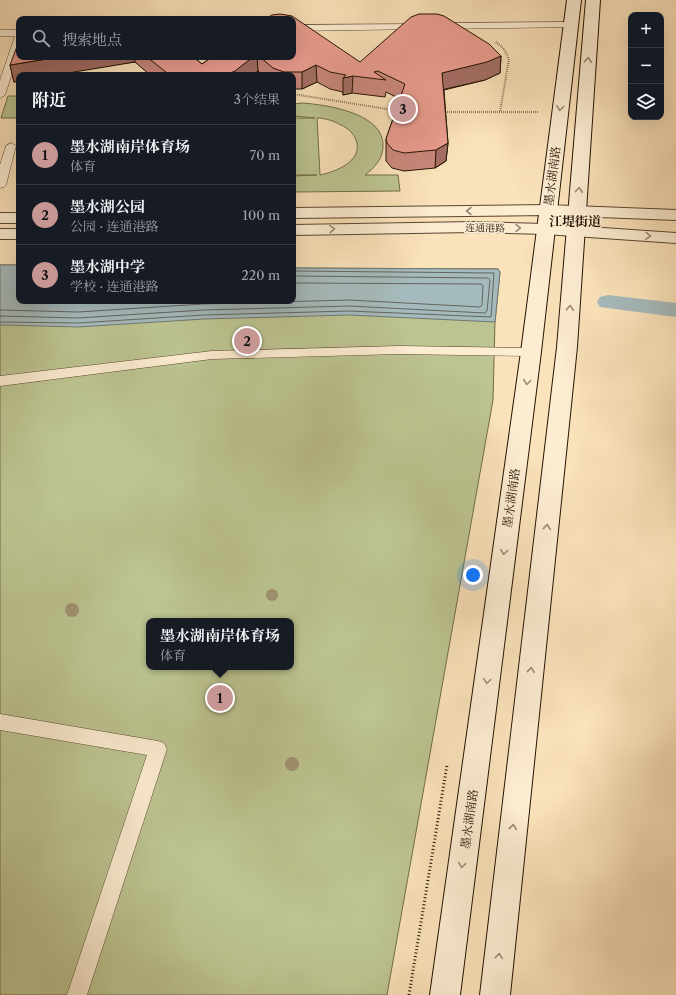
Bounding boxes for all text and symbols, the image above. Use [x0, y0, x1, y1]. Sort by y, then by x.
map controls [628, 12, 664, 120]
button: + [628, 12, 664, 48]
search box [16, 16, 296, 60]
icon: search [30, 27, 52, 49]
text: 搜索地点 [62, 30, 122, 49]
button: − [628, 48, 664, 84]
one-way arrow [584, 57, 593, 63]
button: layers [628, 84, 664, 120]
text: 附近 [32, 90, 66, 110]
text: 3个结果 [234, 91, 280, 107]
pin: 3 [390, 94, 416, 124]
one-way arrow [556, 105, 565, 111]
text: 墨水湖南岸体育场 [70, 137, 190, 156]
street label: 墨水湖南路 [541, 145, 563, 207]
text: 1 [42, 147, 48, 163]
text: 70 m [250, 147, 280, 163]
text: 体育 [70, 158, 96, 174]
one-way arrow [574, 187, 583, 193]
text: 墨水湖公园 [70, 197, 145, 216]
text: 2 [41, 207, 49, 223]
text: 100 m [242, 207, 280, 223]
one-way arrow [466, 207, 472, 215]
district label: 江堤街道 [549, 213, 601, 229]
text: 公园 · 连通港路 [70, 218, 159, 234]
street label: 连通港路 [465, 221, 505, 235]
one-way arrow [515, 224, 521, 232]
one-way arrow [329, 225, 335, 233]
one-way arrow [645, 231, 651, 240]
text: 墨水湖中学 [70, 257, 145, 276]
text: 3 [41, 267, 49, 283]
text: 220 m [241, 267, 280, 283]
text: 学校 · 连通港路 [70, 278, 159, 294]
one-way arrow [565, 305, 574, 311]
pin: 2 [234, 326, 260, 356]
one-way arrow [523, 379, 532, 385]
street label: 墨水湖南路 [499, 467, 523, 529]
one-way arrow [542, 524, 551, 530]
one-way arrow [500, 549, 509, 555]
your location [463, 565, 483, 585]
popup [146, 618, 294, 670]
text: 墨水湖南岸体育场 [160, 626, 280, 645]
text: 体育 [160, 647, 186, 663]
one-way arrow [526, 667, 535, 673]
one-way arrow [483, 678, 492, 684]
pin: 1 [207, 683, 233, 713]
street label: 墨水湖南路 [457, 788, 481, 850]
one-way arrow [509, 824, 518, 830]
one-way arrow [458, 862, 467, 868]
one-way arrow [494, 953, 503, 959]

